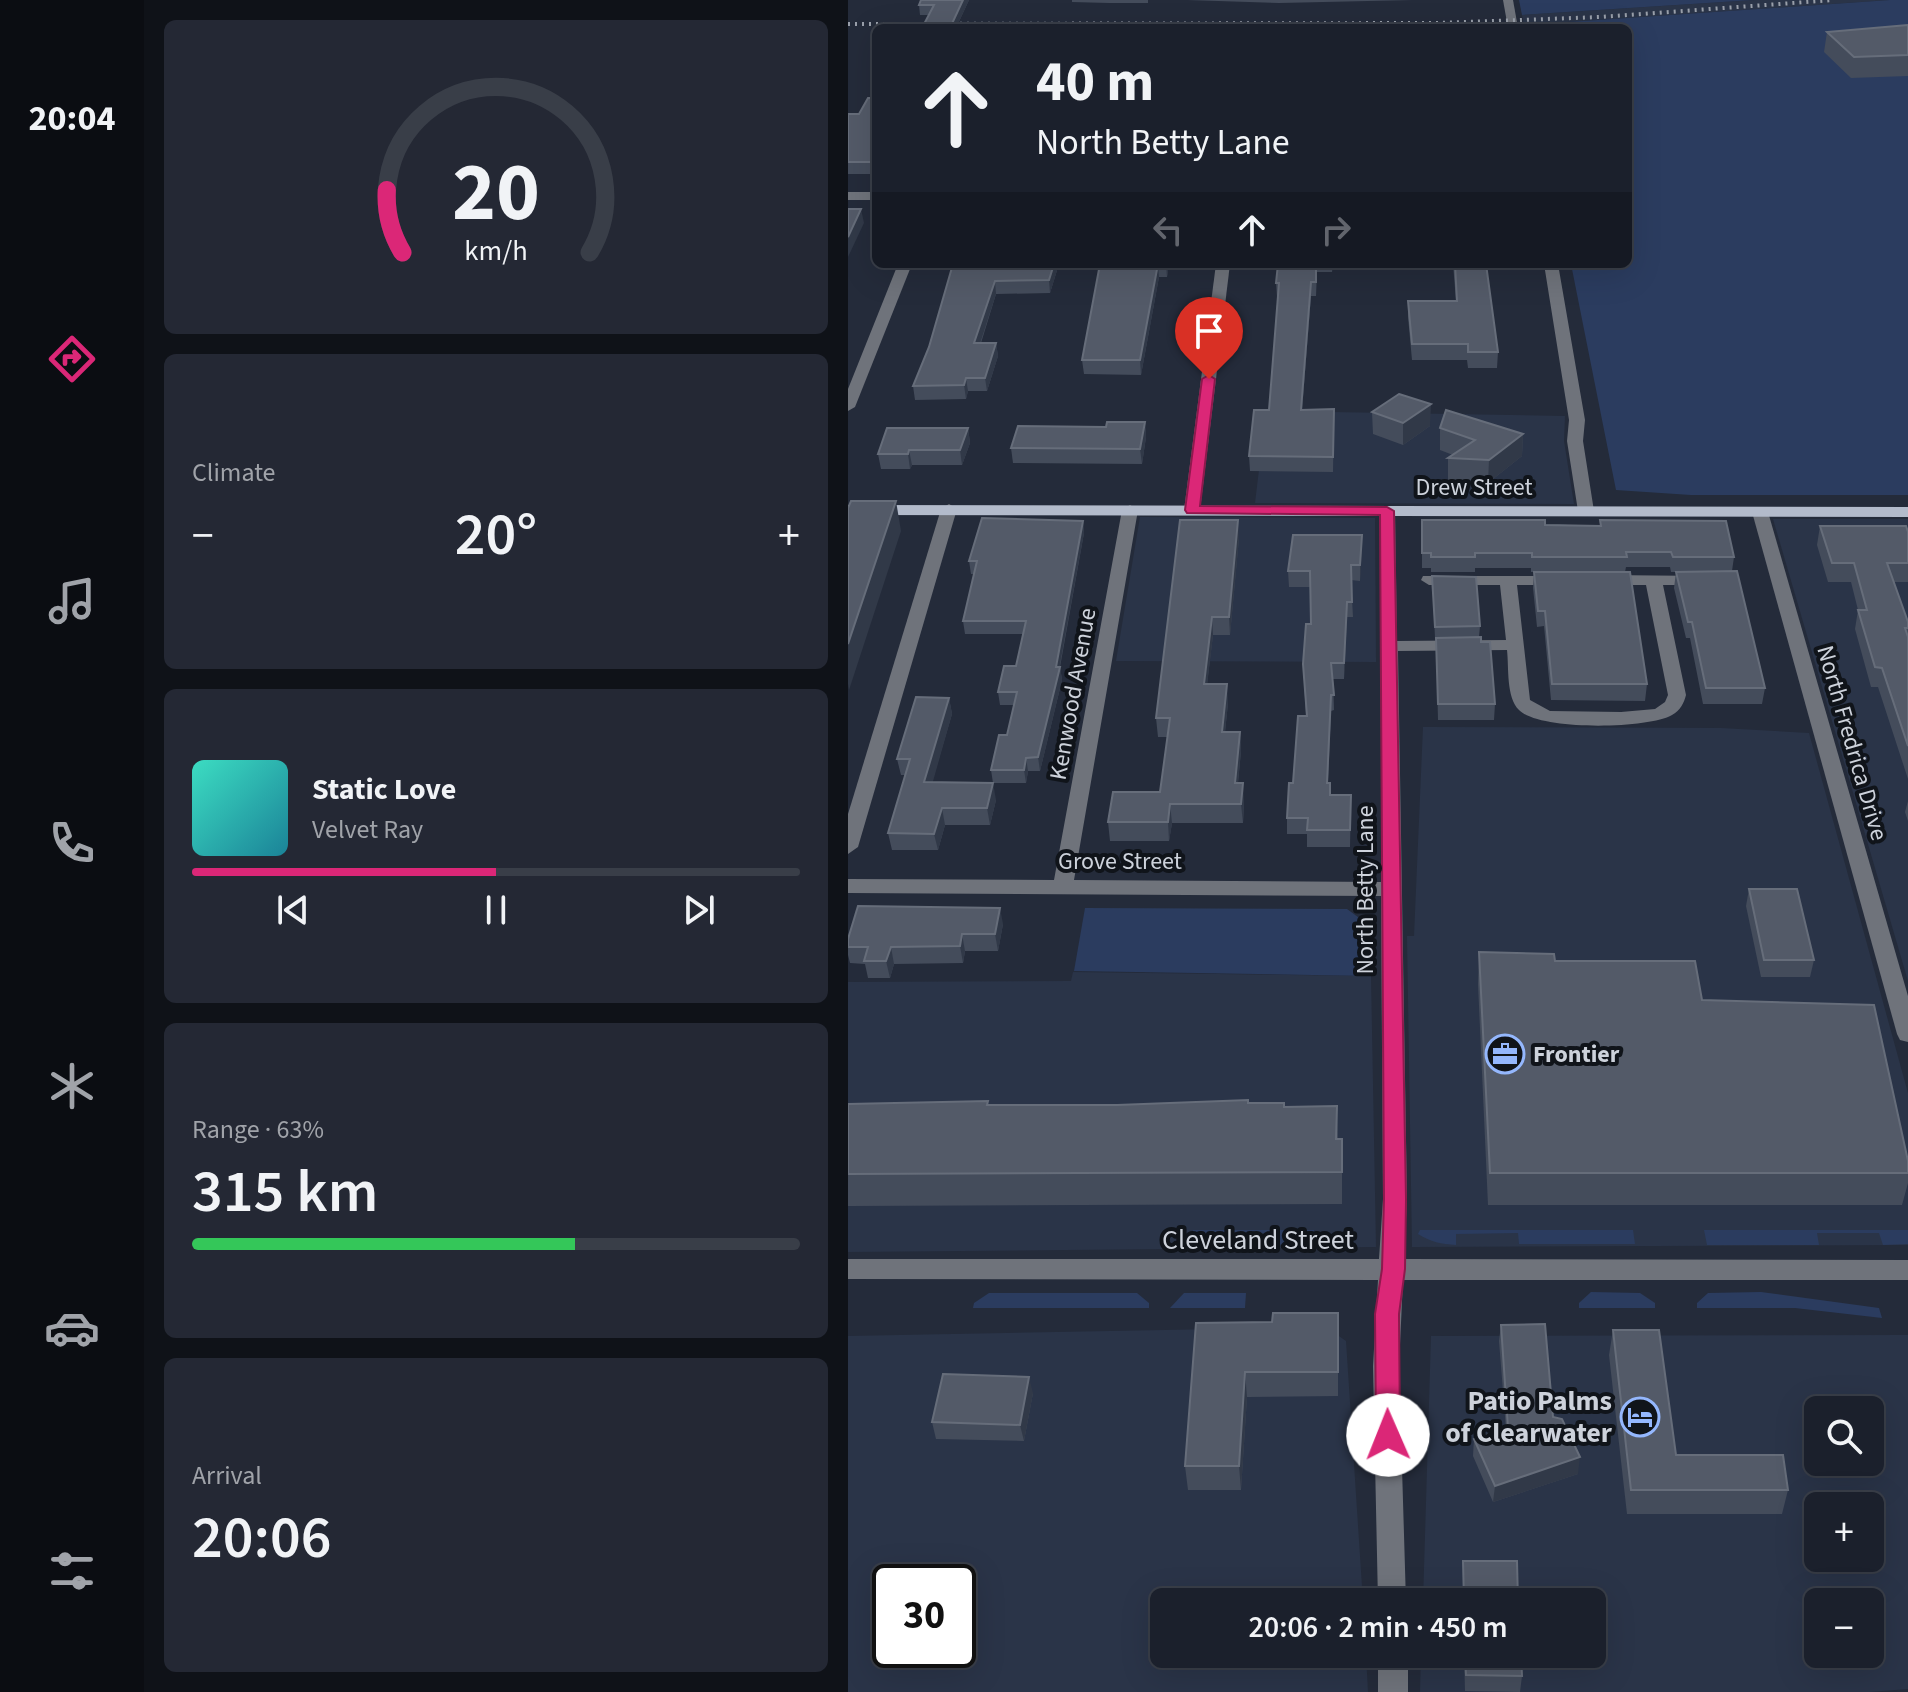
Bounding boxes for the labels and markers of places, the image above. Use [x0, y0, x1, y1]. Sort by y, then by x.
pin [1175, 297, 1243, 379]
office icon: Frontier [1484, 1033, 1526, 1075]
place label: Frontier [1533, 1037, 1620, 1072]
place label: Patio Palms of Clearwater [1445, 1381, 1613, 1453]
hotel icon: Patio Palms of Clearwater [1619, 1396, 1661, 1438]

